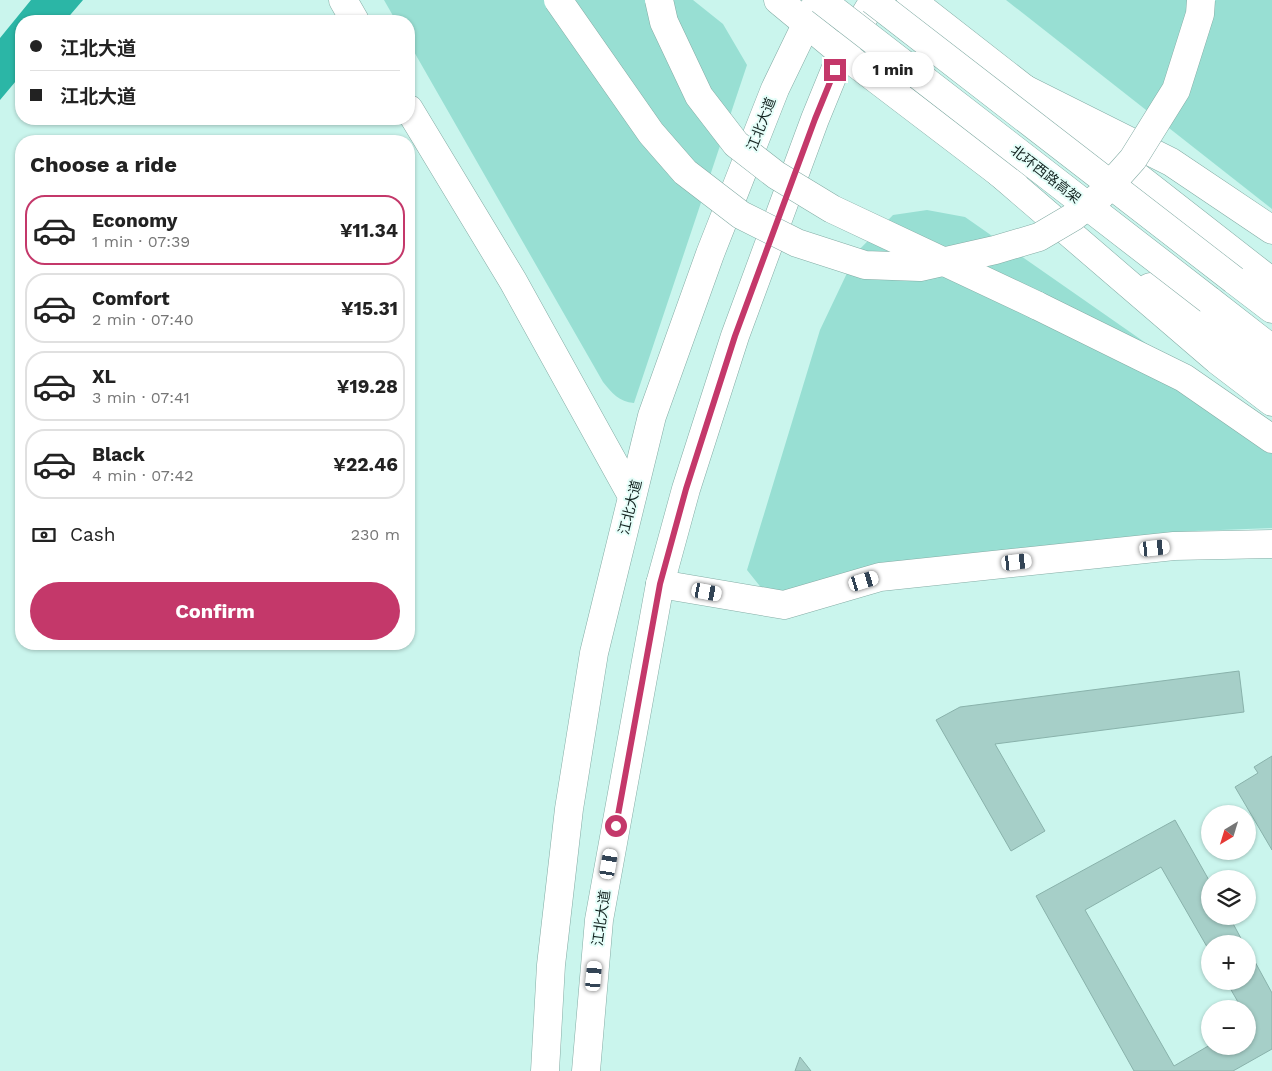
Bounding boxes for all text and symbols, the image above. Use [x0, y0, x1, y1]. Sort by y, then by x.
text: 江北大道 [60, 37, 136, 60]
callout: 1 min [852, 52, 935, 88]
route end [824, 59, 846, 81]
text: 1 min [872, 60, 914, 79]
text: 江北大道 [60, 85, 136, 108]
street label: 江北大道 [743, 95, 779, 153]
street label: 北环西路高架 [1008, 142, 1084, 206]
text: Choose a ride [30, 152, 177, 177]
icon: car [32, 208, 77, 253]
text: Economy [92, 209, 177, 232]
text: ¥11.34 [340, 219, 398, 242]
text: 1 min · 07:39 [92, 232, 190, 251]
icon: car [32, 286, 77, 331]
text: Comfort [92, 287, 170, 310]
text: ¥15.31 [341, 297, 398, 320]
text: 2 min · 07:40 [92, 310, 194, 329]
icon: car [32, 364, 77, 409]
text: XL [92, 365, 116, 388]
text: ¥19.28 [337, 375, 398, 398]
text: 3 min · 07:41 [92, 388, 190, 407]
icon: car [32, 442, 77, 487]
text: Black [92, 443, 145, 466]
text: ¥22.46 [333, 453, 398, 476]
text: 4 min · 07:42 [92, 466, 194, 485]
street label: 江北大道 [615, 478, 645, 536]
icon: cash [30, 521, 58, 549]
text: Cash [70, 523, 116, 546]
text: 230 m [351, 525, 400, 544]
car [1139, 539, 1170, 557]
car [1001, 553, 1032, 571]
car [847, 569, 880, 593]
button: Confirm [30, 582, 400, 640]
car [690, 582, 723, 602]
north arrow [1201, 805, 1256, 860]
map controls [1201, 805, 1256, 1055]
route start [605, 815, 627, 837]
car [599, 848, 618, 880]
button: layers [1201, 870, 1256, 925]
street label: 江北大道 [589, 889, 613, 947]
button: + [1201, 935, 1256, 990]
car [585, 960, 602, 992]
button: − [1201, 1000, 1256, 1055]

